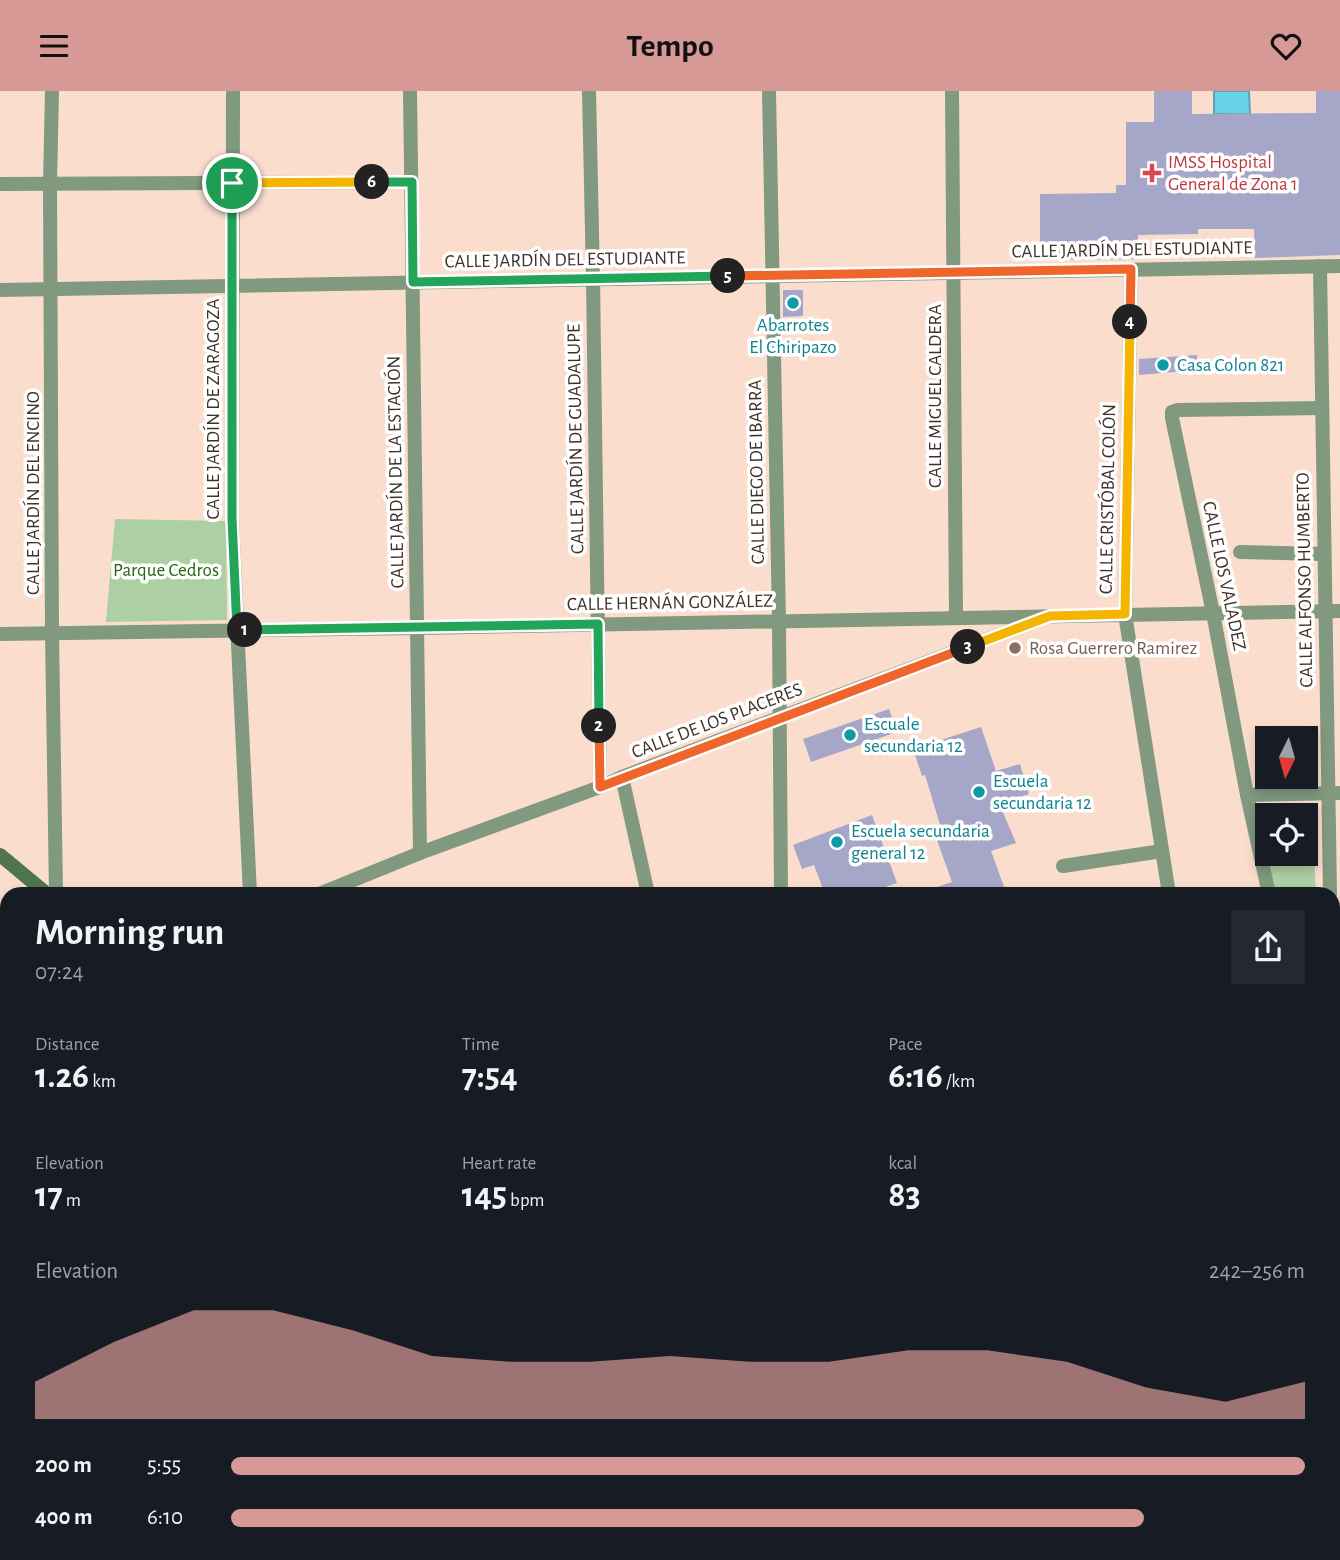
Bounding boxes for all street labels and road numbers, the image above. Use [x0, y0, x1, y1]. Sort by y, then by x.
street label: CALLE JARDÍN DEL ESTUDIANTE [1011, 236, 1253, 262]
street label: CALLE JARDÍN DEL ESTUDIANTE [444, 246, 686, 272]
street label: CALLE JARDÍN DE ZARAGOZA [202, 298, 223, 520]
street label: CALLE MIGUEL CALDERA [926, 304, 945, 488]
street label: CALLE JARDÍN DE GUADALUPE [562, 324, 588, 554]
street label: CALLE JARDÍN DE LA ESTACIÓN [382, 355, 408, 589]
street label: CALLE DIEGO DE IBARRA [746, 379, 768, 565]
street label: CALLE JARDÍN DEL ENCINO [22, 391, 43, 595]
street label: CALLE CRISTÓBAL COLÓN [1095, 404, 1119, 594]
street label: CALLE ALFONSO HUMBERTO [1294, 472, 1316, 688]
street label: CALLE LOS VALADEZ [1199, 500, 1249, 652]
street label: CALLE HERNÁN GONZÁLEZ [567, 590, 773, 614]
street label: CALLE DE LOS PLACERES [629, 680, 805, 762]

